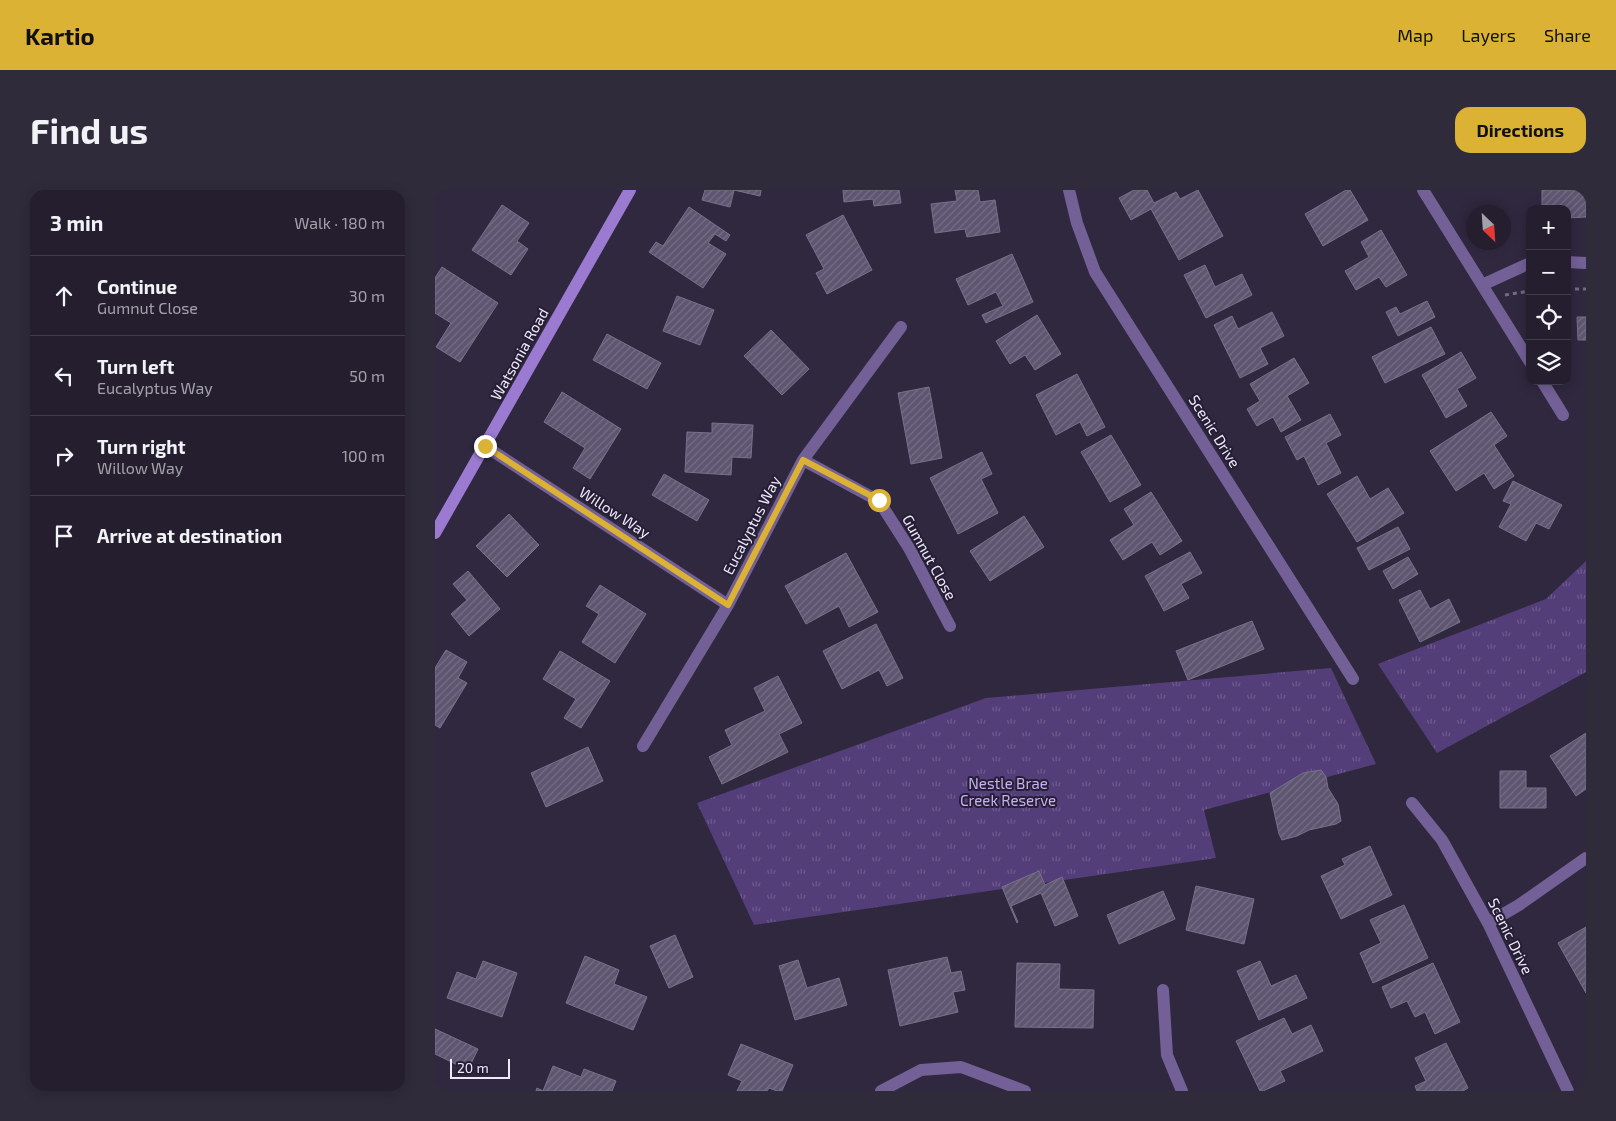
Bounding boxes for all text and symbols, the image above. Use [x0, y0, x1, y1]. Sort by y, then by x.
text: Kartio [25, 21, 95, 50]
text: Map [1397, 24, 1433, 46]
text: Layers [1461, 24, 1516, 46]
text: Share [1544, 24, 1591, 46]
button: Directions [1455, 107, 1586, 153]
text: Find us [30, 109, 148, 151]
north arrow [1466, 205, 1511, 250]
map controls [1526, 205, 1571, 385]
button: + [1526, 205, 1571, 250]
text: 3 min [50, 210, 103, 235]
text: Walk · 180 m [294, 213, 385, 232]
button: − [1526, 250, 1571, 295]
text: Continue [97, 275, 177, 298]
icon: ahead [50, 282, 78, 310]
text: 30 m [349, 286, 385, 305]
button: locate [1526, 295, 1571, 340]
text: Gumnut Close [97, 298, 198, 317]
street label: Watsonia Road [486, 305, 552, 403]
button: layers [1526, 340, 1571, 385]
text: Turn left [97, 355, 174, 378]
icon: left [50, 362, 78, 390]
text: 50 m [349, 366, 385, 385]
text: Eucalyptus Way [97, 378, 213, 397]
street label: Scenic Drive [1186, 391, 1244, 471]
text: Turn right [97, 435, 185, 458]
route end [474, 435, 497, 458]
icon: right [50, 442, 78, 470]
text: 100 m [342, 446, 385, 465]
text: Willow Way [97, 458, 183, 477]
street label: Eucalyptus Way [718, 473, 784, 577]
street label: Willow Way [576, 482, 654, 542]
route start [868, 489, 891, 512]
street label: Gumnut Close [899, 511, 961, 603]
icon: arrive [50, 522, 78, 550]
text: Arrive at destination [97, 524, 282, 547]
park label: Nestle Brae Creek Reserve [960, 774, 1056, 809]
street label: Scenic Drive [1485, 895, 1537, 977]
scale bar [450, 1056, 510, 1079]
text: 20 m [457, 1059, 489, 1076]

